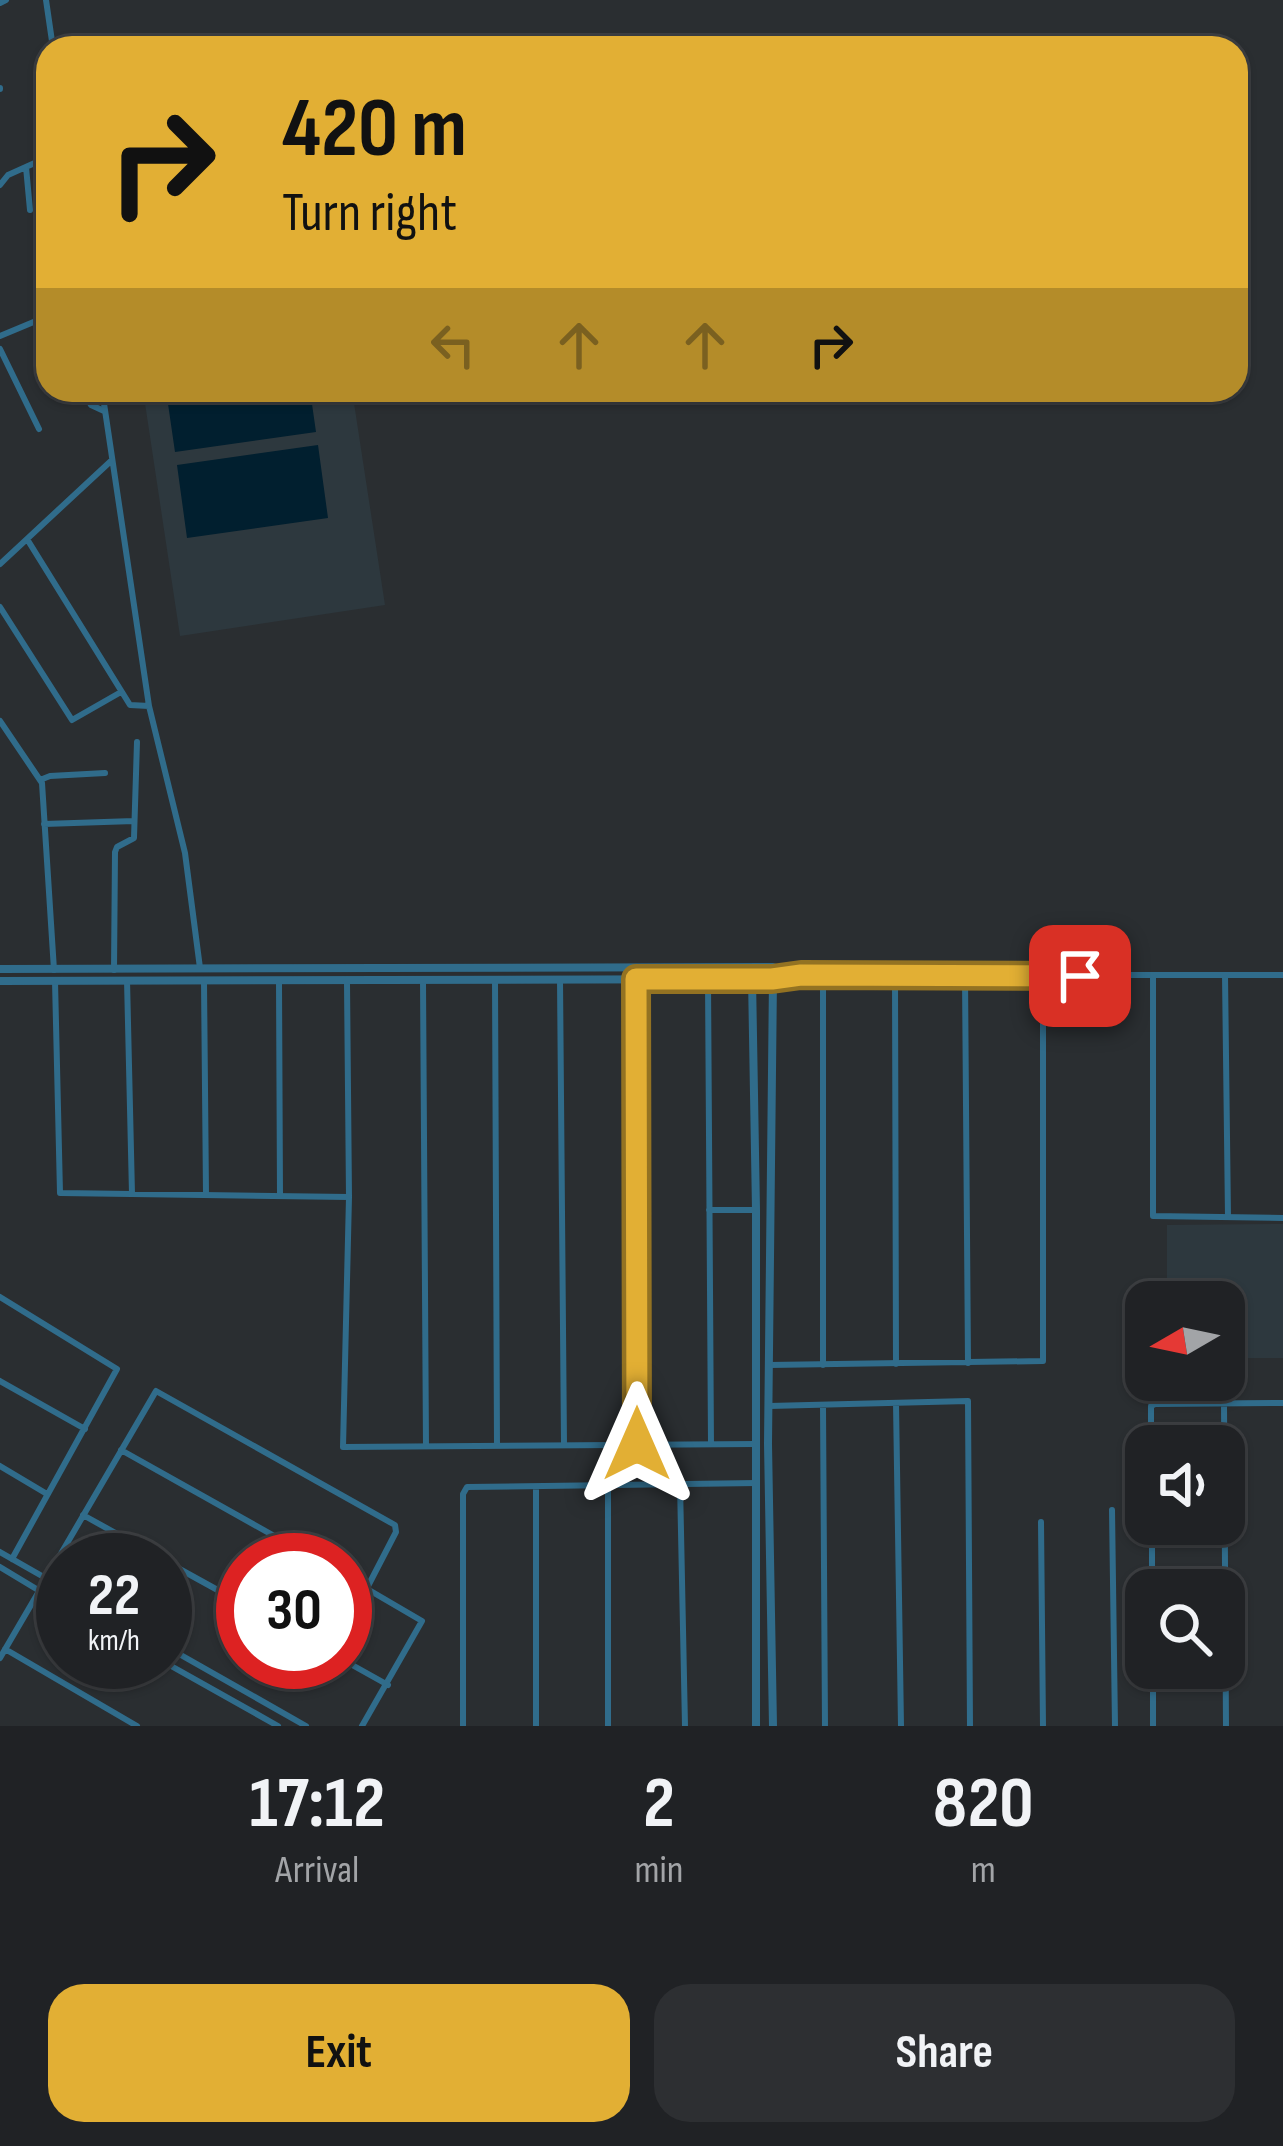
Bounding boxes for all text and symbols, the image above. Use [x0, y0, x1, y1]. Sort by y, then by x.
text: 420 m [282, 79, 467, 180]
icon: right [84, 84, 240, 240]
text: Turn right [282, 181, 457, 246]
icon: left [420, 312, 486, 378]
icon: ahead [546, 312, 612, 378]
icon: ahead [672, 312, 738, 378]
icon: right [798, 312, 864, 378]
pin [1029, 925, 1131, 1027]
icon: arrive [1047, 943, 1113, 1009]
north arrow [1125, 1281, 1245, 1401]
map controls [1125, 1281, 1245, 1689]
position arrow [574, 1381, 700, 1507]
button: sound [1125, 1425, 1245, 1545]
speed limit sign: 30 [216, 1533, 372, 1689]
text: 22 [88, 1560, 140, 1632]
button: search [1125, 1569, 1245, 1689]
text: km/h [88, 1623, 140, 1659]
text: 17:12 [250, 1761, 385, 1848]
text: 2 [643, 1761, 675, 1848]
text: 820 [933, 1761, 1033, 1848]
text: Arrival [275, 1847, 359, 1894]
text: min [635, 1847, 684, 1894]
text: m [971, 1847, 996, 1894]
button: Exit [48, 1984, 630, 2122]
button: Share [654, 1984, 1235, 2122]

